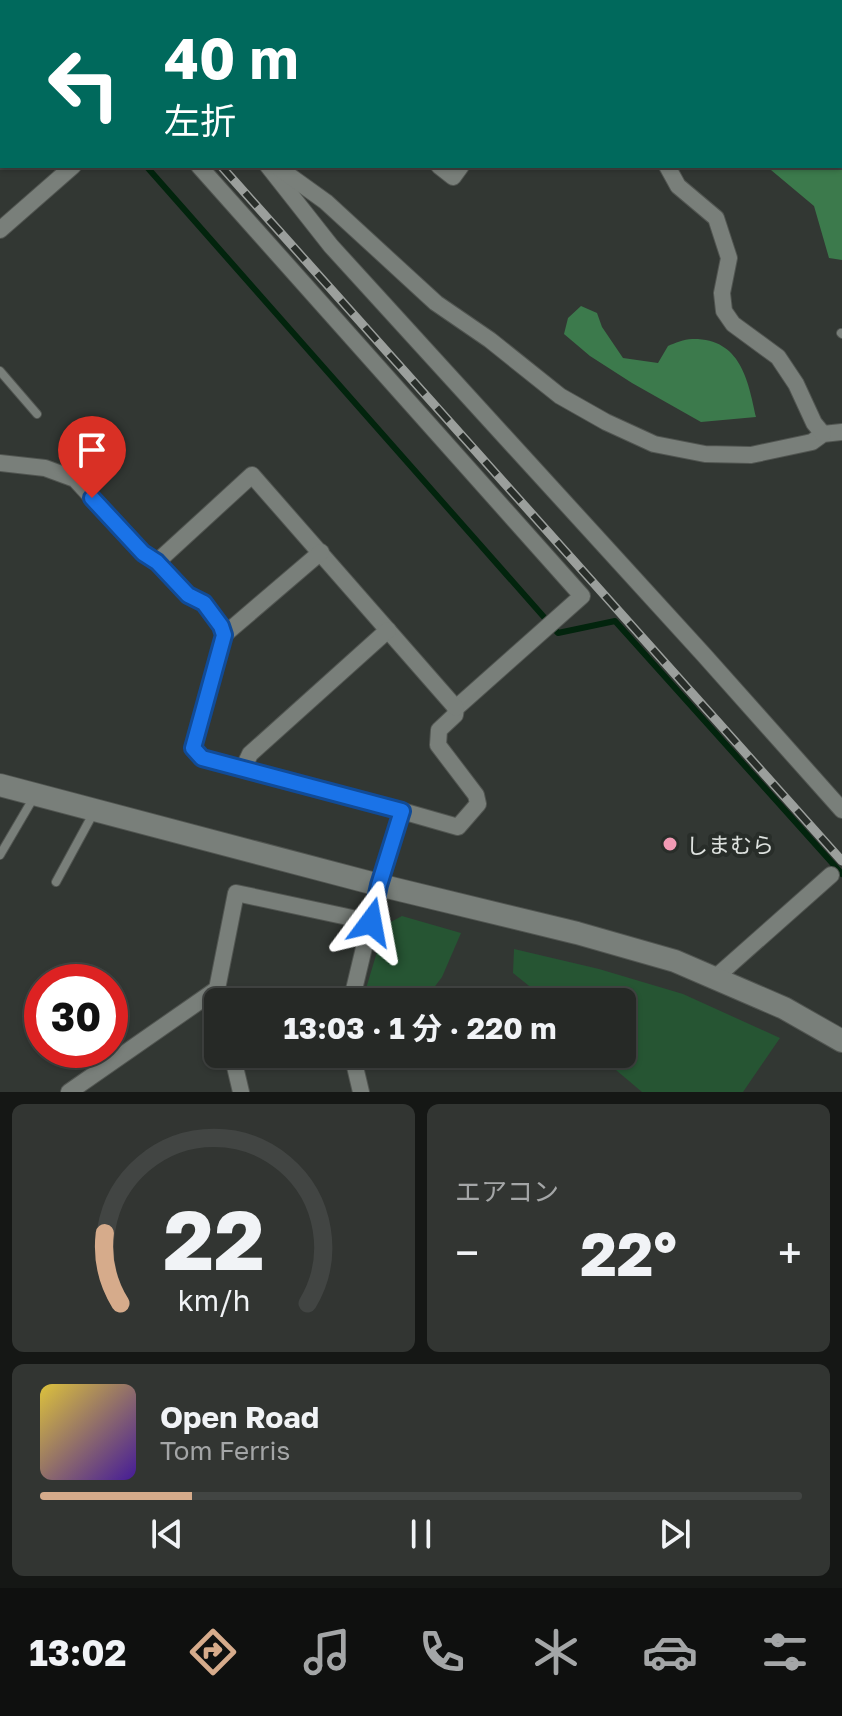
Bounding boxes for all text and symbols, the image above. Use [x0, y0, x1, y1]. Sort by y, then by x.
text: 40 m [164, 24, 298, 91]
icon: left [32, 32, 136, 136]
text: 左折 [164, 99, 236, 142]
pin [58, 416, 126, 498]
icon: arrive [70, 428, 114, 472]
place label: しまむら [686, 831, 774, 858]
marker: しまむら [661, 835, 679, 853]
position arrow [329, 880, 413, 964]
speed limit sign: 30 [24, 964, 128, 1068]
text: 13:03 · 1 分 · 220 m [283, 1010, 557, 1046]
text: エアコン [455, 1176, 559, 1207]
text: 22 [163, 1188, 264, 1288]
text: 22° [580, 1217, 677, 1289]
text: − [455, 1226, 479, 1279]
text: + [778, 1226, 802, 1279]
text: km/h [177, 1283, 250, 1317]
text: Open Road [160, 1399, 319, 1435]
text: Tom Ferris [160, 1435, 290, 1466]
icon: previous [145, 1512, 189, 1556]
icon: pause [399, 1512, 443, 1556]
icon: next [653, 1512, 697, 1556]
icon: directions [185, 1624, 241, 1680]
icon: music [299, 1624, 355, 1680]
icon: phone [414, 1624, 470, 1680]
icon: climate [528, 1624, 584, 1680]
icon: car [642, 1624, 698, 1680]
icon: filters [757, 1624, 813, 1680]
text: 13:02 [29, 1631, 127, 1674]

